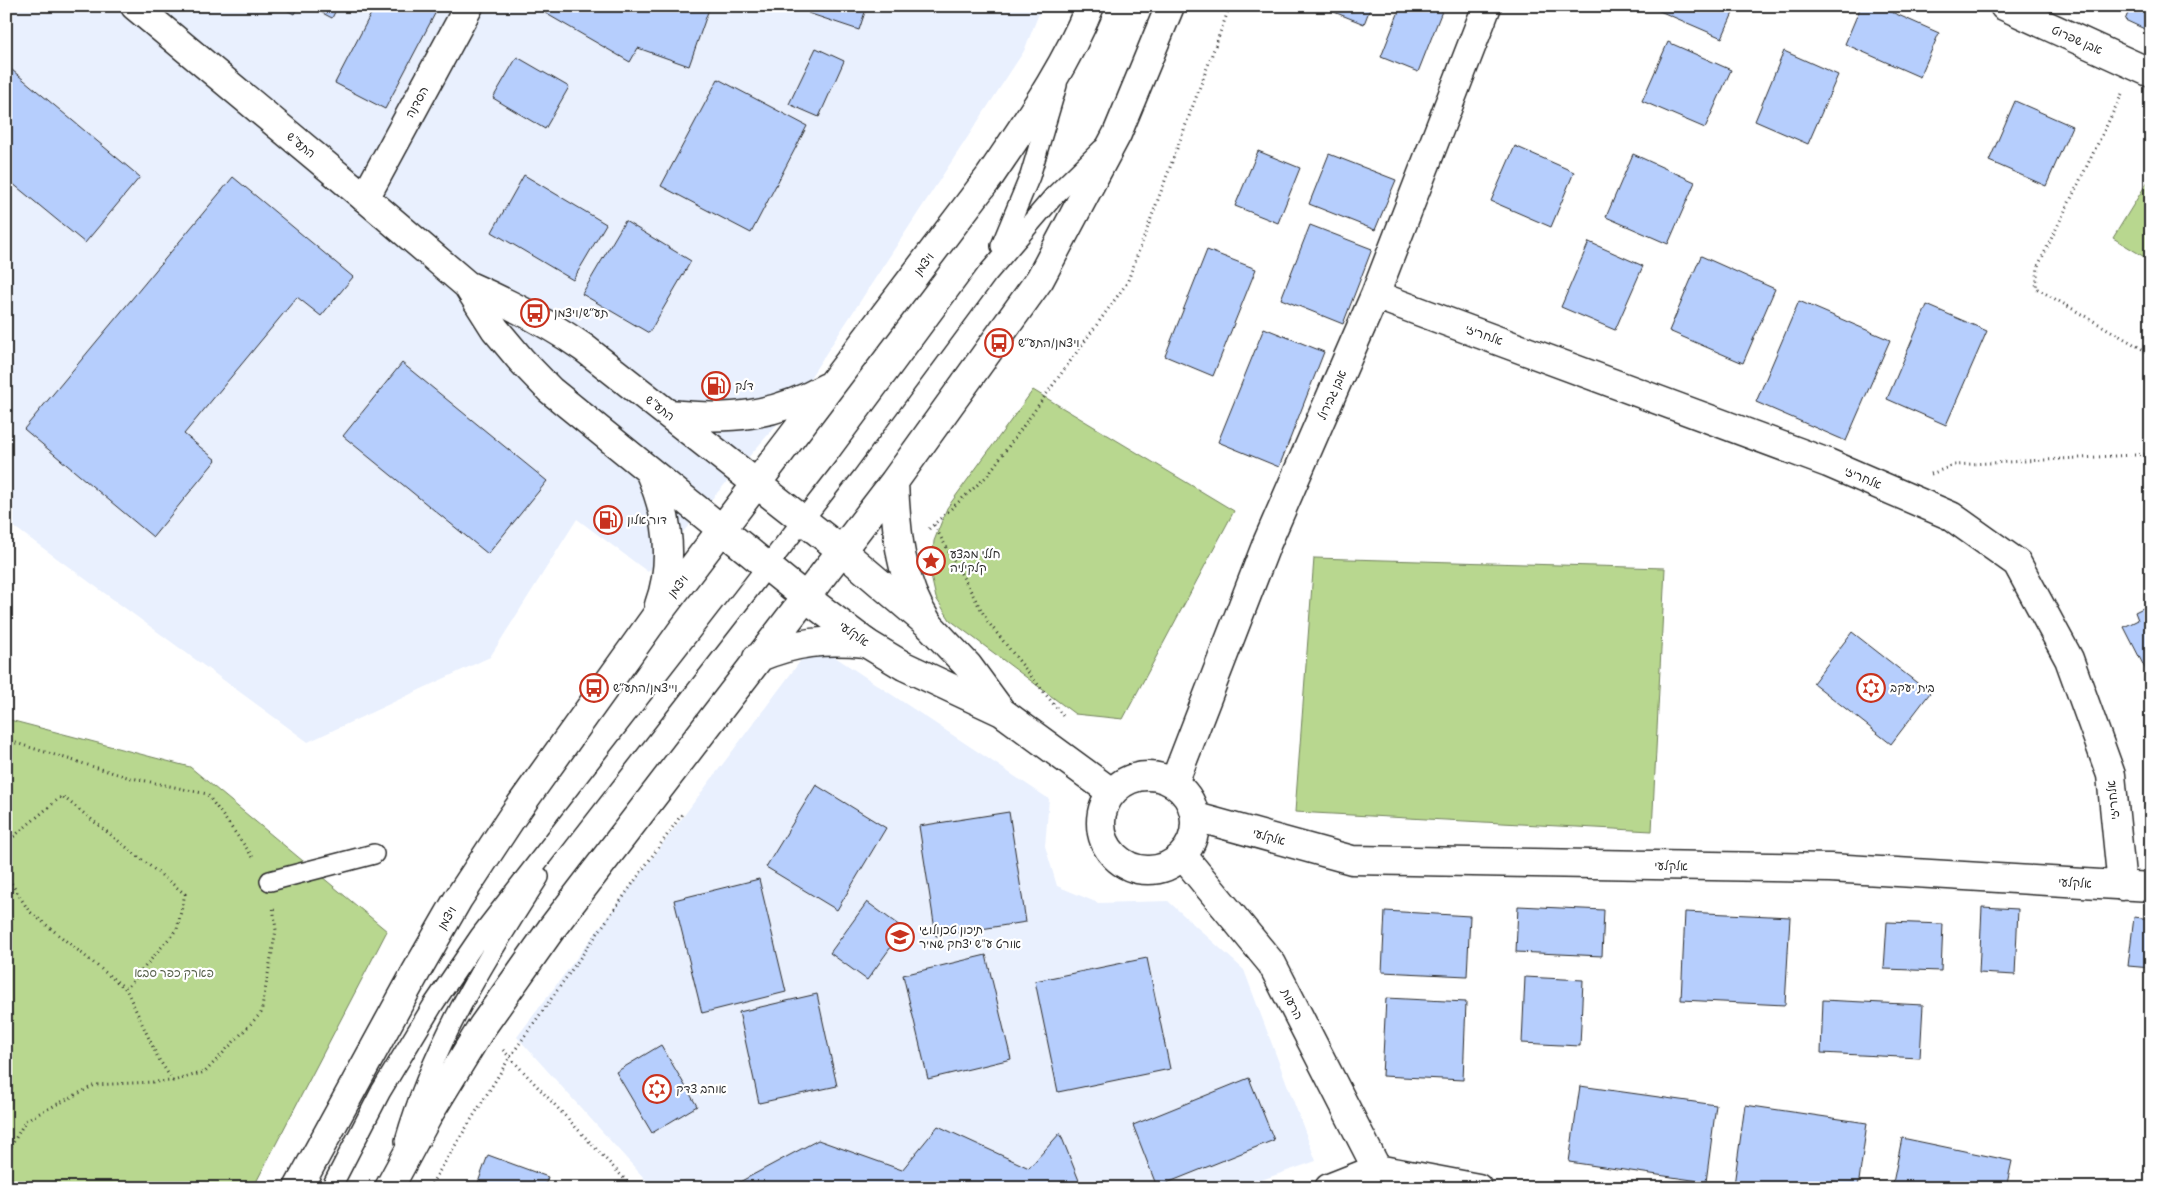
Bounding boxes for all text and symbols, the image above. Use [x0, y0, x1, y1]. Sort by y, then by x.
street label: אבן שפרוט [2049, 22, 2105, 58]
street label: הסדנה [402, 83, 431, 120]
street label: התע"ש [284, 128, 319, 161]
street label: ויצמן [910, 249, 938, 279]
bus stop icon: תע״ש/ויצמן [520, 298, 550, 328]
place label: תע״ש/ויצמן [554, 305, 609, 321]
street label: אלחריזי [1463, 321, 1505, 348]
bus stop icon: ויצמן/התע״ש [984, 328, 1014, 358]
place label: ויצמן/התע״ש [1018, 335, 1080, 351]
street label: אבן גבירול [1314, 367, 1350, 423]
fuel station icon: דלק [701, 371, 731, 401]
place label: דלק [735, 378, 754, 394]
street label: התע"ש [643, 392, 678, 424]
street label: אלחריזי [1842, 463, 1884, 492]
fuel station icon: דור אלון [593, 505, 623, 535]
place label: דור אלון [627, 512, 667, 527]
place icon: חללי מבצע קלקיליה [916, 546, 946, 576]
place label: חללי מבצע קלקיליה [950, 546, 1001, 576]
street label: ויצמן [664, 571, 692, 601]
street label: אלקלעי [836, 618, 872, 650]
bus stop icon: וייצמן/התע״ש [579, 673, 609, 703]
synagogue icon: בית יעקב [1856, 673, 1886, 703]
place label: וייצמן/התע״ש [613, 680, 678, 696]
place label: בית יעקב [1890, 680, 1935, 695]
street label: אלחריזי [2103, 780, 2122, 820]
street label: אלקלעי [1251, 825, 1287, 849]
street label: אלקלעי [1654, 858, 1688, 874]
street label: אלקלעי [2058, 874, 2092, 892]
street label: ויצמן [434, 903, 460, 933]
school or university icon: תיכון טכנולוגי אורט ע"ש יצחק שמיר [885, 922, 915, 952]
place label: תיכון טכנולוגי אורט ע"ש יצחק שמיר [919, 922, 1021, 951]
park label: פארק כפר סבא [134, 965, 214, 980]
street label: הרעות [1278, 985, 1307, 1022]
synagogue icon: אוהב צדק [642, 1074, 672, 1104]
place label: אוהב צדק [676, 1081, 727, 1096]

